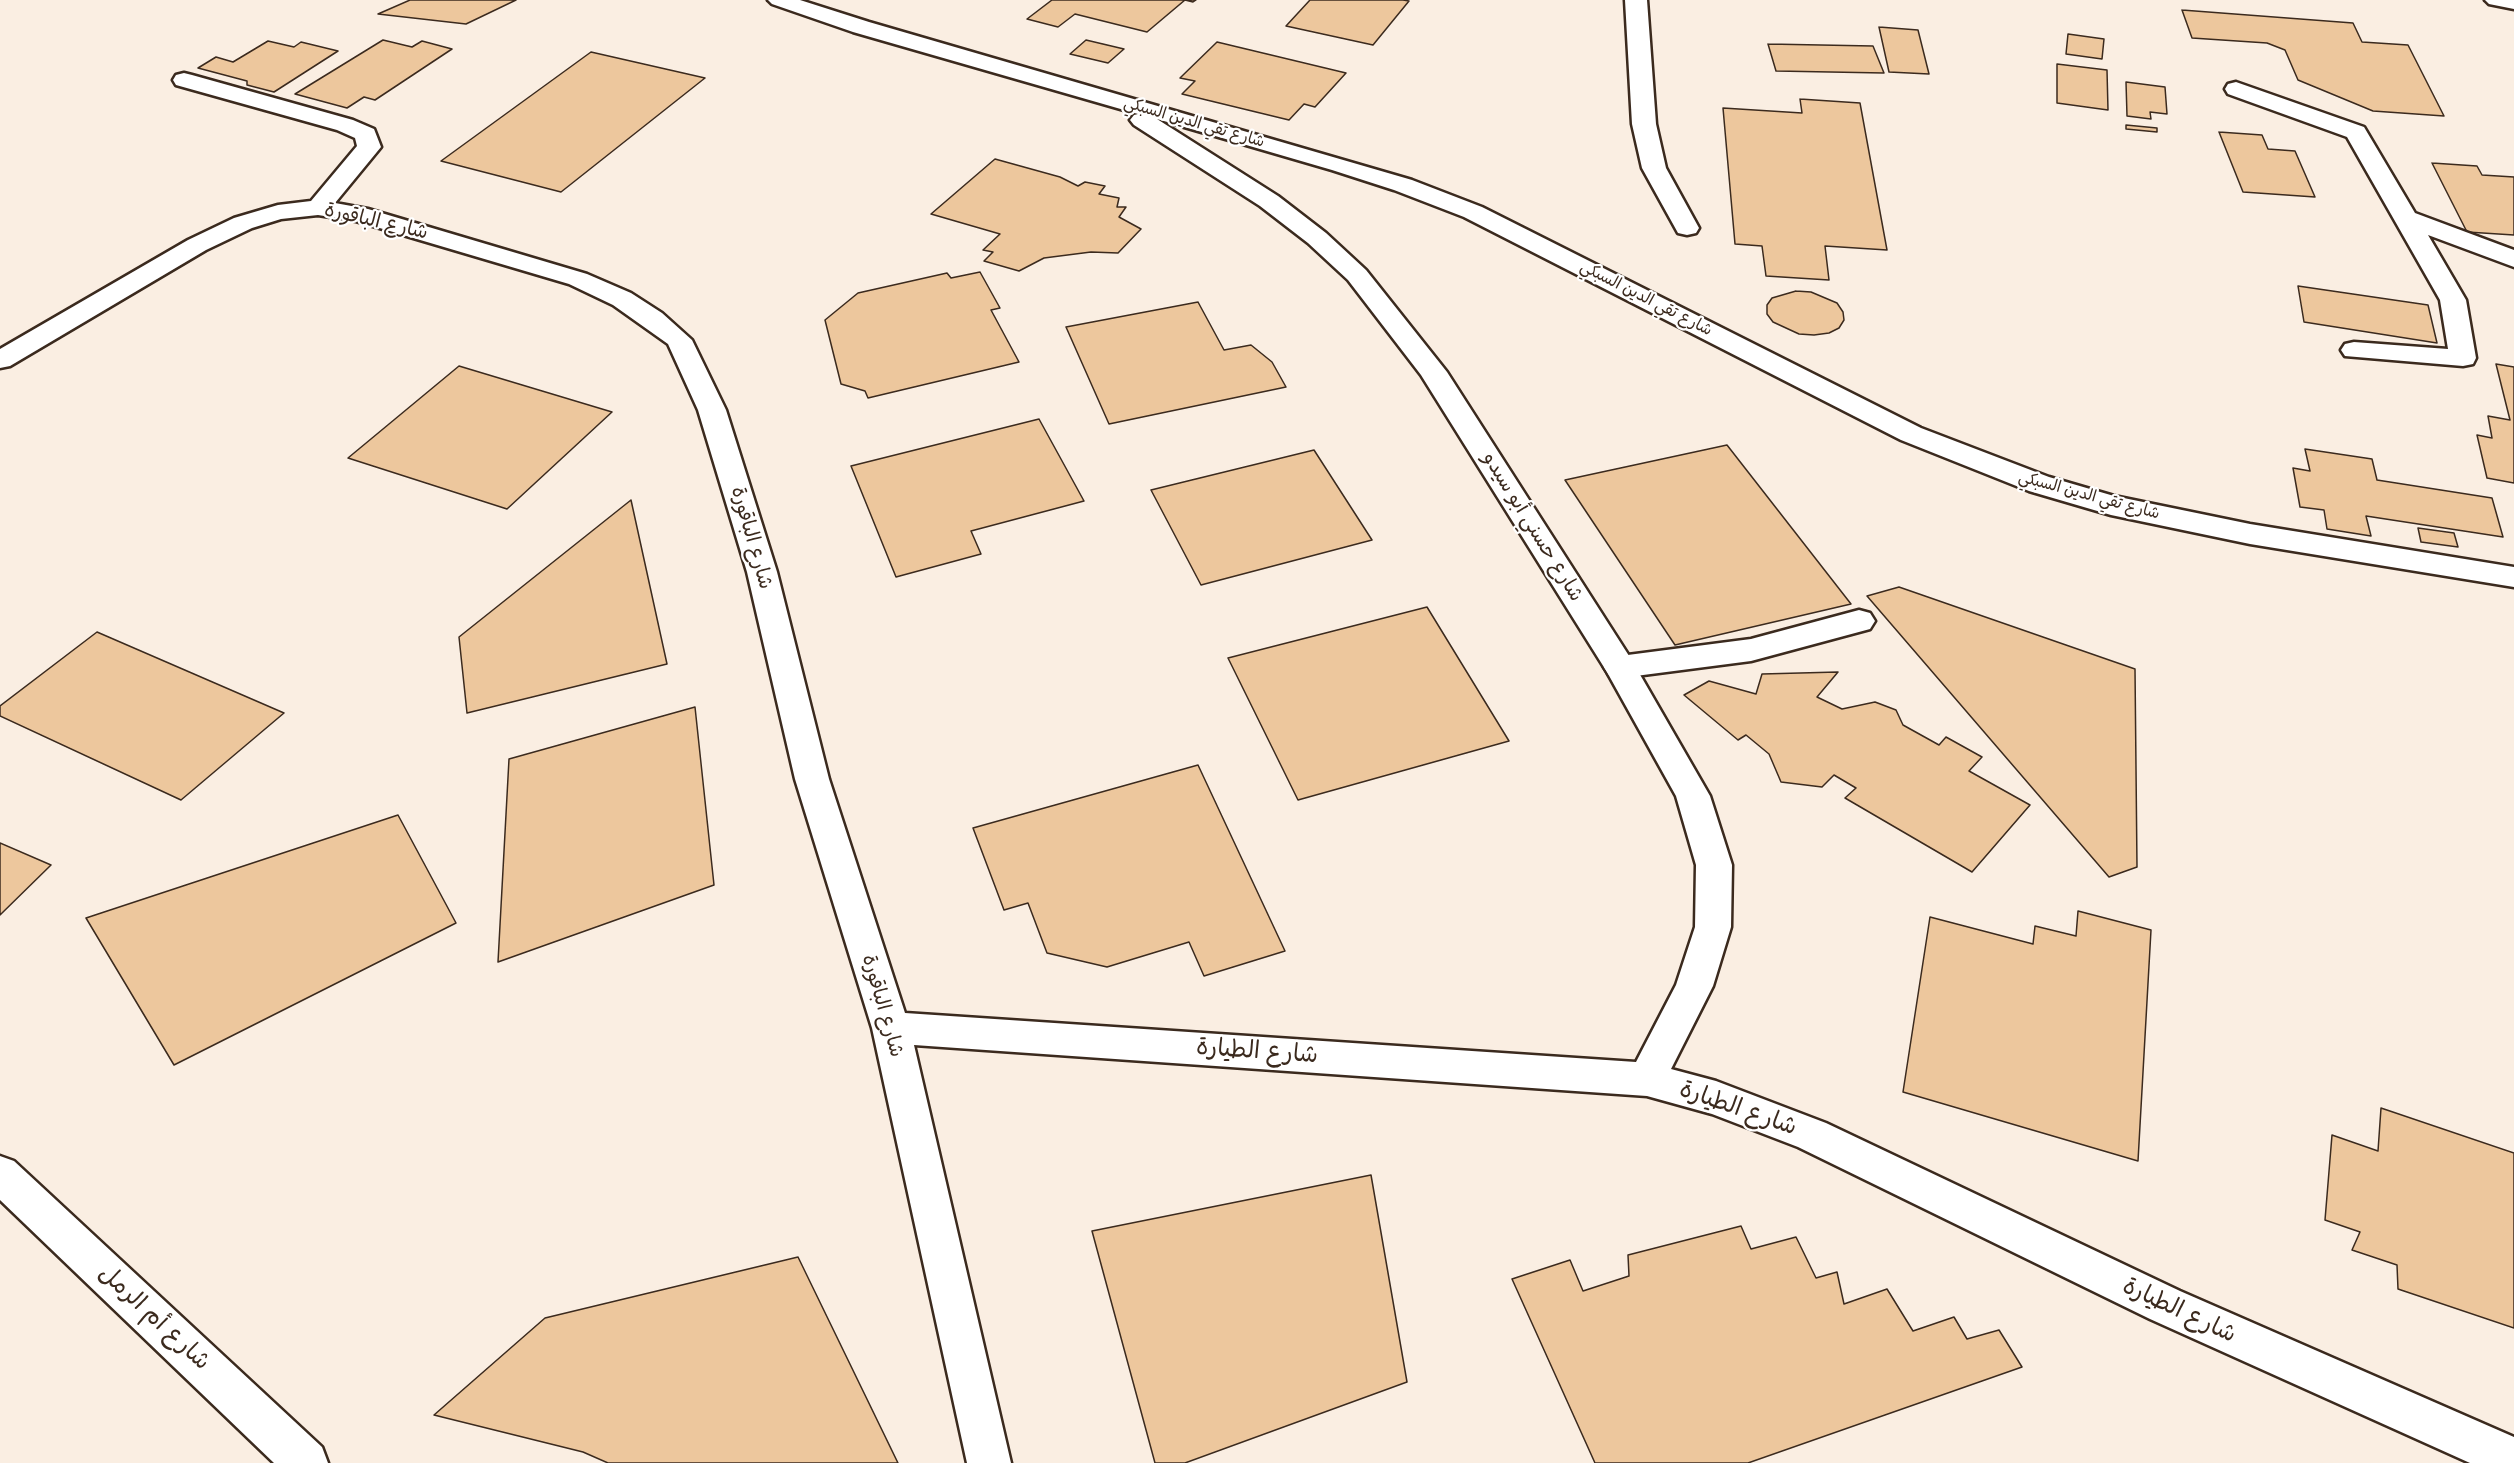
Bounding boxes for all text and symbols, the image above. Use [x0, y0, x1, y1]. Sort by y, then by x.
street label: شارع تقي الدين السبكي [1121, 94, 1267, 152]
street label: شارع الباقورة [322, 198, 430, 246]
street label: شارع تقي الدين السبكي [1577, 257, 1715, 341]
street label: شارع حسني أبو سيدو [1476, 448, 1588, 606]
street label: شارع تقي الدين السبكي [2016, 468, 2162, 524]
street label: شارع الباقورة [725, 484, 777, 592]
street label: شارع الباقورة [856, 952, 908, 1060]
street label: شارع الطيارة [1195, 1033, 1319, 1071]
street label: شارع الطيارة [1676, 1076, 1800, 1142]
street label: شارع أم الرمل [92, 1259, 216, 1377]
street label: شارع الطيارة [2118, 1272, 2240, 1350]

